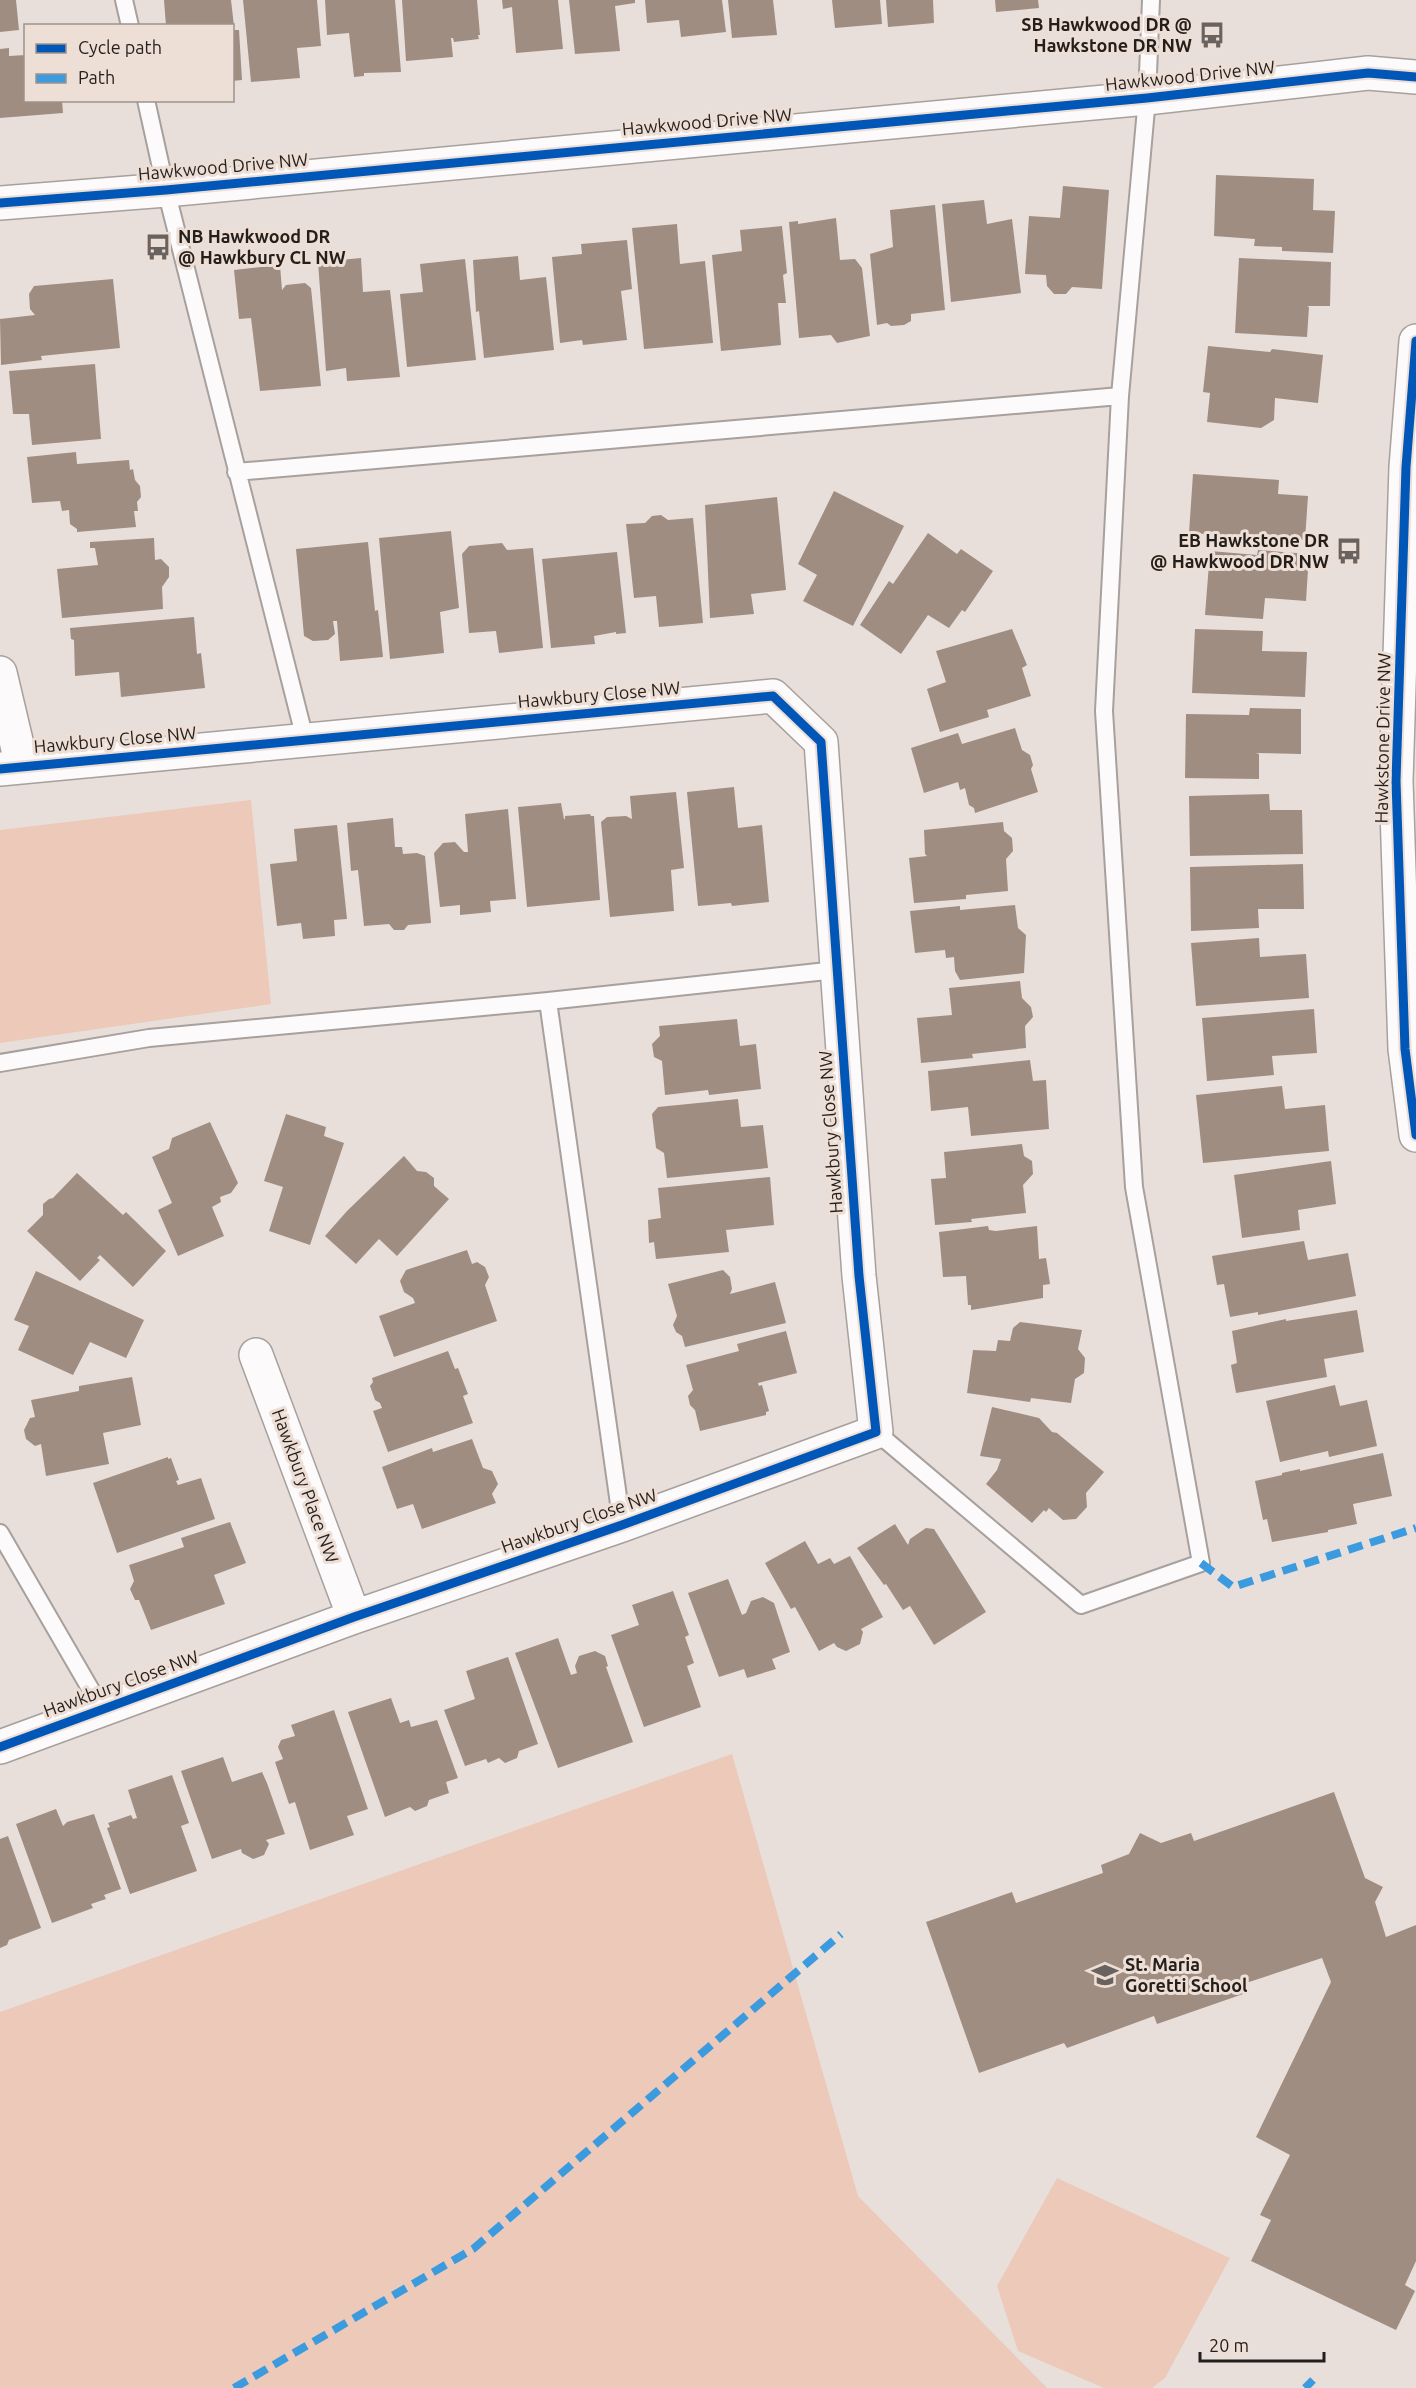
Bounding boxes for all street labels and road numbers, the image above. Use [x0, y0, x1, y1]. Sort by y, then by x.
street label: Hawkwood Drive NW [1104, 56, 1276, 94]
street label: Hawkwood Drive NW [621, 104, 793, 138]
street label: Hawkwood Drive NW [137, 149, 309, 183]
street label: Hawkstone Drive NW [1371, 652, 1393, 824]
street label: Hawkbury Close NW [517, 677, 681, 711]
street label: Hawkbury Close NW [33, 722, 197, 756]
street label: Hawkbury Close NW [814, 1050, 846, 1214]
street label: Hawkbury Place NW [269, 1406, 343, 1566]
street label: Hawkbury Close NW [498, 1484, 659, 1556]
street label: Hawkbury Close NW [41, 1646, 201, 1720]

